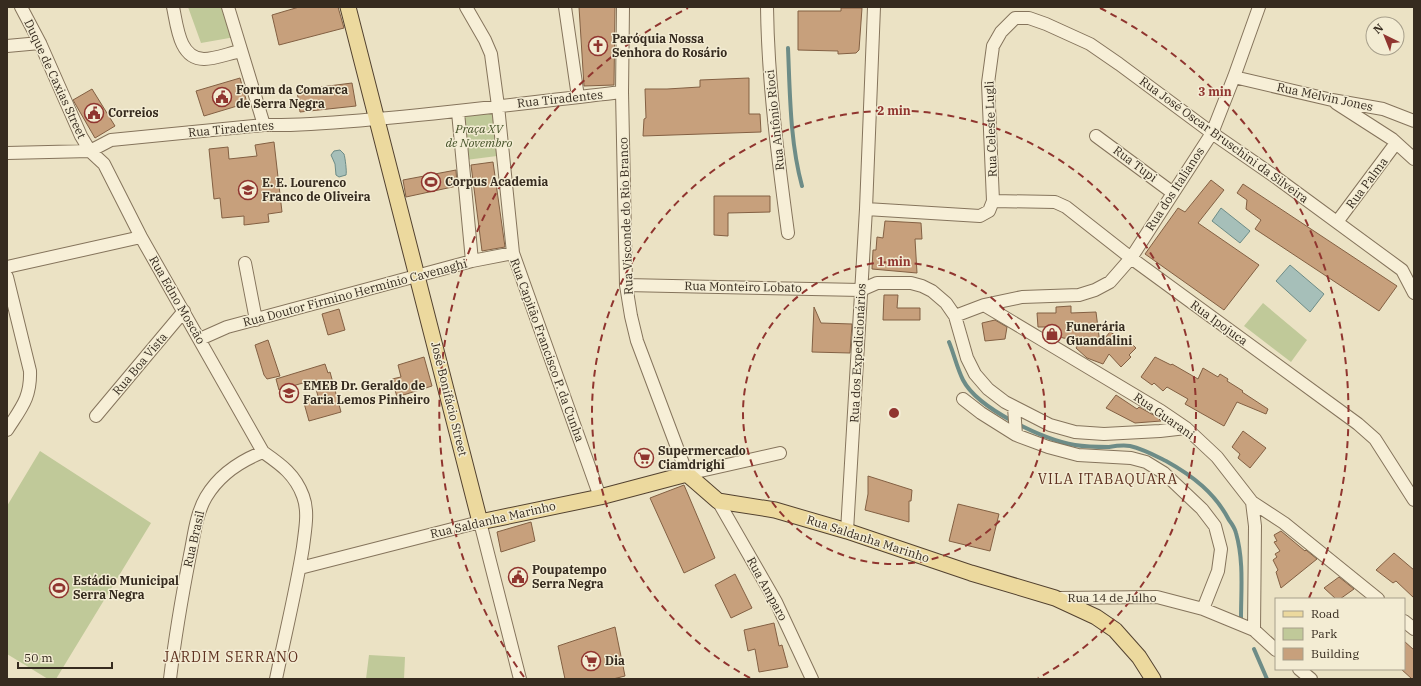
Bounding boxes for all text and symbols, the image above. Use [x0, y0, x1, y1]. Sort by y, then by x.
north arrow [1365, 16, 1405, 56]
street label: Duque de Caxias Street [21, 17, 90, 141]
text: N [1370, 20, 1386, 37]
place label: Paróquia Nossa Senhora do Rosário [612, 31, 727, 60]
church icon: Paróquia Nossa Senhora do Rosário [587, 35, 609, 57]
street label: Rua Antônio Rioci [762, 69, 787, 171]
street label: Rua José Oscar Bruschini da Silveira [1137, 73, 1312, 206]
street label: Rua Melvin Jones [1276, 79, 1375, 114]
street label: Rua Celeste Lugli [981, 80, 1000, 177]
place label: Forum da Comarca de Serra Negra [236, 82, 348, 111]
text: 3 min [1198, 84, 1232, 99]
public building icon: Forum da Comarca de Serra Negra [211, 86, 233, 108]
street label: Rua Tiradentes [516, 87, 604, 110]
public building icon: Correios [83, 102, 105, 124]
text: 2 min [877, 103, 911, 118]
place label: Correios [108, 105, 159, 120]
street label: Rua Tiradentes [187, 117, 275, 140]
park label: Praça XV de Novembro [446, 121, 512, 150]
street label: Rua Visconde do Rio Branco [615, 137, 636, 295]
street label: Rua Tupi [1110, 142, 1160, 185]
street label: Rua dos Italianos [1142, 144, 1207, 233]
street label: Rua Palma [1342, 154, 1391, 211]
sports icon: Corpus Academia [420, 171, 442, 193]
place label: Corpus Academia [445, 174, 548, 189]
place label: E. E. Lourenco Franco de Oliveira [262, 175, 371, 204]
school or university icon: E. E. Lourenco Franco de Oliveira [237, 179, 259, 201]
street label: Rua Edno Moscão [146, 253, 209, 347]
text: 1 min [877, 254, 911, 269]
street label: Rua Doutor Firmino Hermínio Cavenaghi [241, 255, 469, 330]
street label: Rua Capitão Francisco P. da Cunha [507, 256, 588, 444]
street label: Rua Monteiro Lobato [684, 278, 802, 295]
street label: Rua dos Expedicionários [846, 283, 869, 423]
street label: Rua Ipojuca [1188, 297, 1251, 349]
place label: Funerária Guandalini [1066, 319, 1132, 348]
shop icon: Funerária Guandalini [1041, 323, 1063, 345]
street label: Rua Boa Vista [109, 329, 170, 398]
street label: José Bonifácio Street [428, 340, 471, 458]
place label: EMEB Dr. Geraldo de Faria Lemos Pinheiro [303, 378, 430, 407]
school or university icon: EMEB Dr. Geraldo de Faria Lemos Pinheiro [278, 382, 300, 404]
street label: Rua Guarani [1131, 389, 1198, 442]
centre of rings [887, 406, 901, 420]
place label: Supermercado Ciamdrighi [658, 443, 746, 472]
supermarket icon: Supermercado Ciamdrighi [633, 447, 655, 469]
district label: VILA ITABAQUARA [1038, 470, 1178, 488]
street label: Rua Saldanha Marinho [429, 498, 557, 541]
street label: Rua Brasil [180, 509, 207, 569]
street label: Rua Saldanha Marinho [805, 512, 932, 566]
street label: Rua Amparo [744, 554, 791, 623]
place label: Poupatempo Serra Negra [532, 562, 607, 591]
public building icon: Poupatempo Serra Negra [507, 566, 529, 588]
place label: Estádio Municipal Serra Negra [73, 573, 179, 602]
sports icon: Estádio Municipal Serra Negra [48, 577, 70, 599]
street label: Rua 14 de Julho [1067, 590, 1157, 605]
legend [1275, 598, 1405, 670]
text: Road [1311, 606, 1340, 621]
text: Park [1311, 626, 1337, 641]
scale bar [18, 644, 112, 670]
text: Building [1311, 646, 1359, 661]
district label: JARDIM SERRANO [163, 648, 299, 666]
text: 50 m [24, 650, 53, 665]
supermarket icon: Dia [580, 650, 602, 672]
place label: Dia [605, 653, 625, 668]

